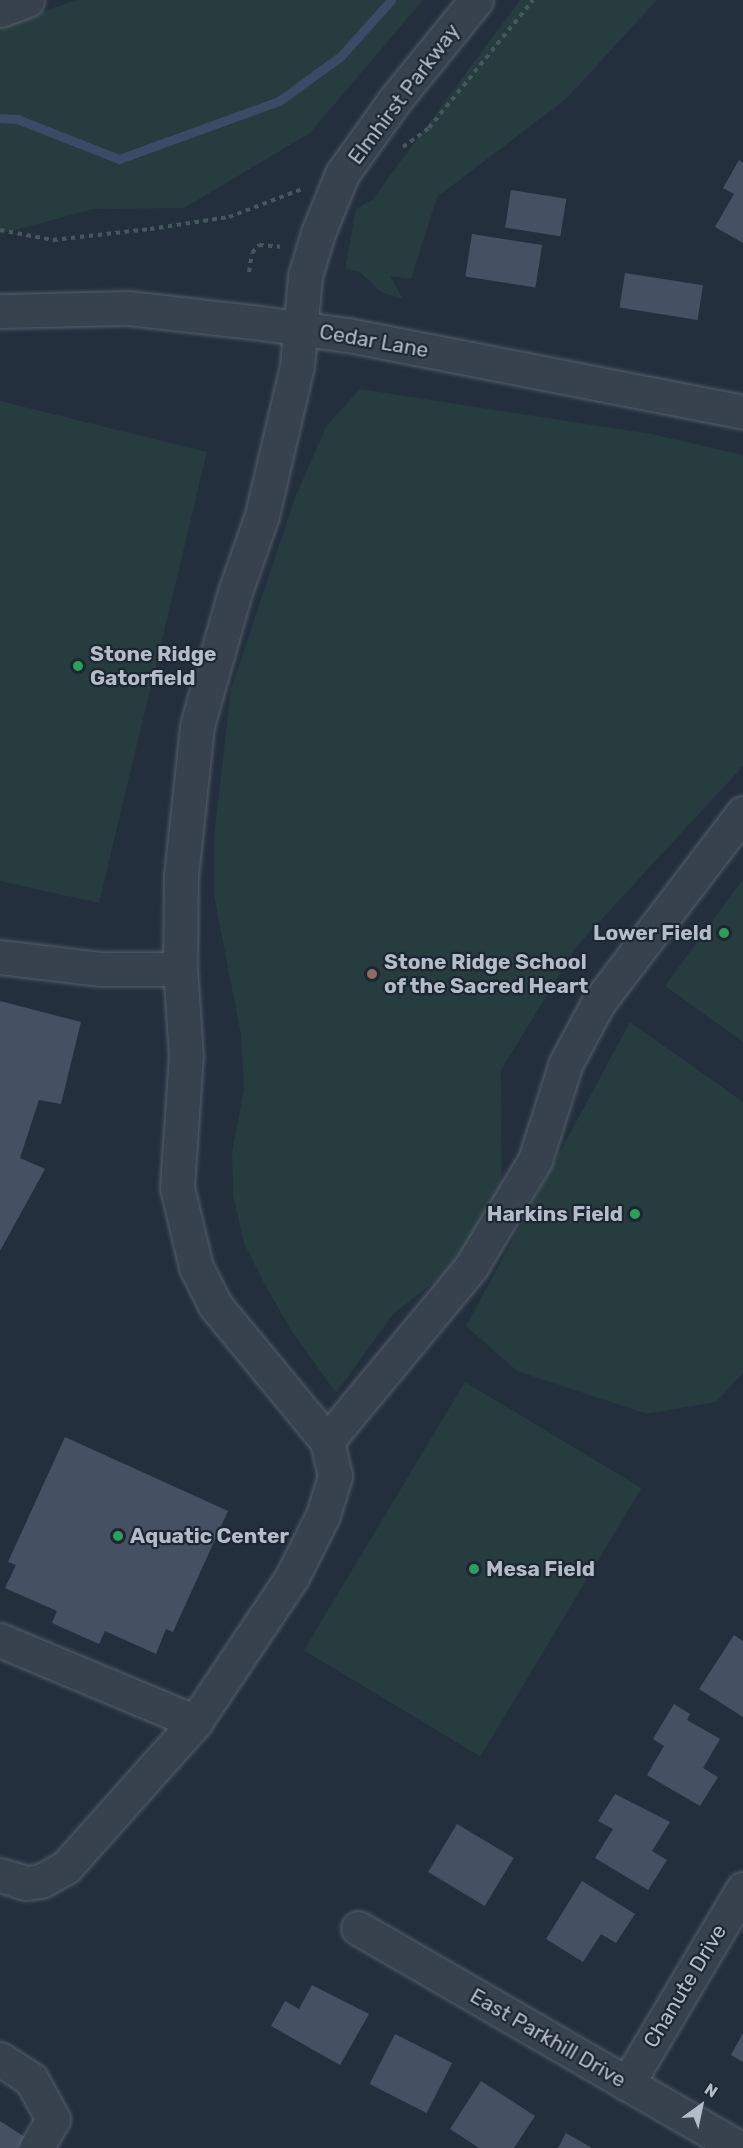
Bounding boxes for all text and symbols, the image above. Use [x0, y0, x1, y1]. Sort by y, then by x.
street label: Elmhirst Parkway [343, 19, 465, 169]
street label: Cedar Lane [317, 319, 431, 363]
place label: Stone Ridge Gatorfield [90, 641, 217, 691]
marker: Stone Ridge Gatorfield [71, 659, 85, 673]
place label: Lower Field [593, 920, 712, 946]
marker: Lower Field [717, 926, 731, 940]
place label: Stone Ridge School of the Sacred Heart [384, 949, 589, 999]
marker: Stone Ridge School of the Sacred Heart [365, 967, 379, 981]
place label: Harkins Field [487, 1201, 623, 1227]
marker: Harkins Field [628, 1207, 642, 1221]
place label: Aquatic Center [130, 1523, 289, 1549]
marker: Aquatic Center [111, 1529, 125, 1543]
place label: Mesa Field [486, 1556, 595, 1582]
marker: Mesa Field [467, 1562, 481, 1576]
street label: Chanute Drive [638, 1920, 732, 2052]
street label: East Parkhill Drive [466, 1983, 630, 2093]
north arrow [671, 2076, 731, 2136]
text: N [701, 2079, 721, 2102]

